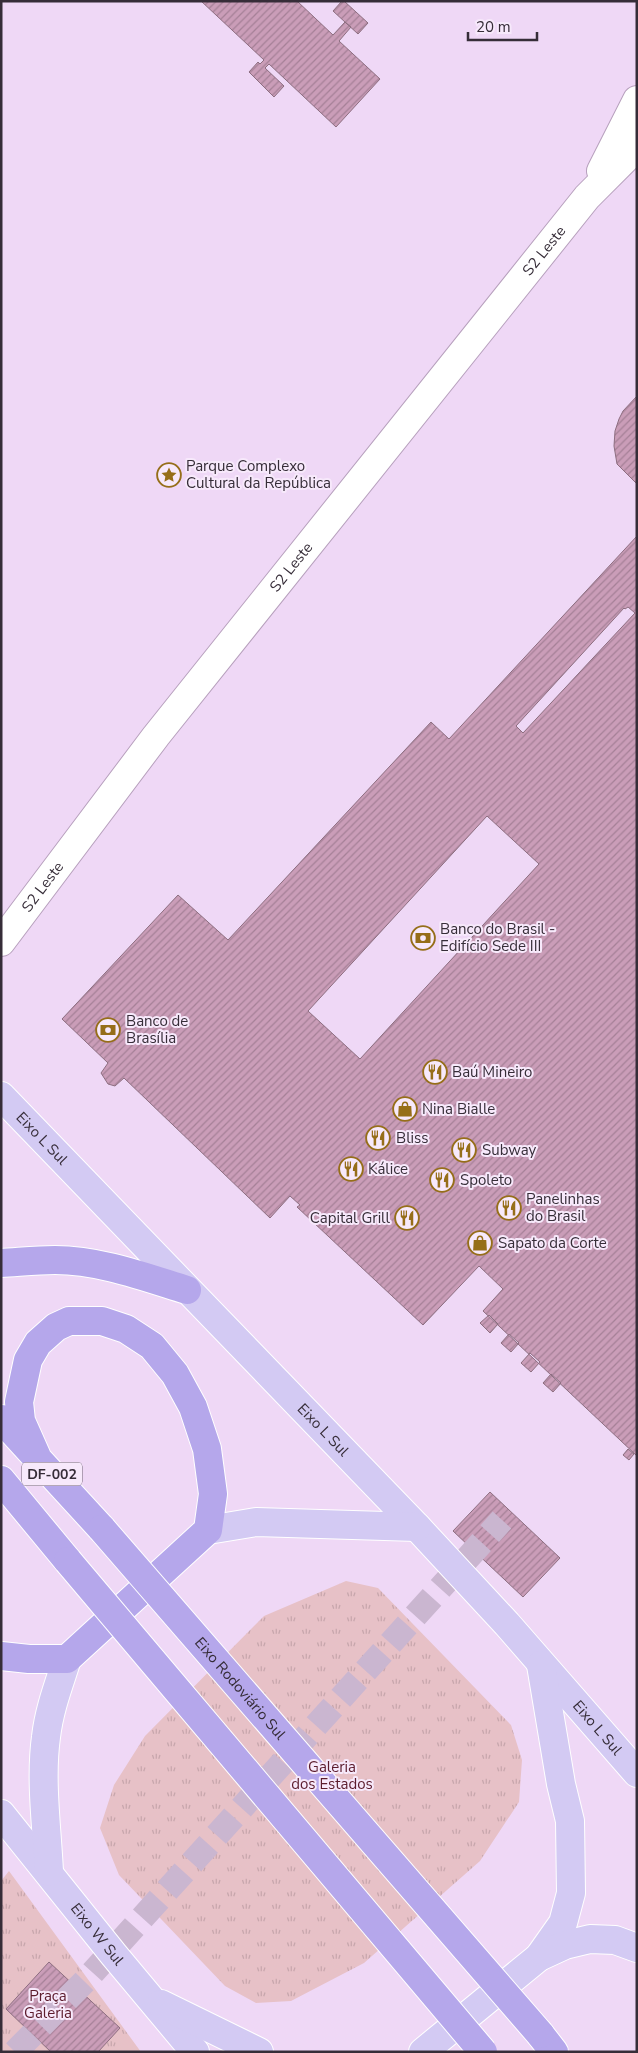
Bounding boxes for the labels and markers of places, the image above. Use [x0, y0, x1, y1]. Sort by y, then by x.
place label: Parque Complexo Cultural da República [186, 456, 331, 493]
place icon: Parque Complexo Cultural da República [156, 462, 182, 488]
place label: Banco do Brasil - Edifício Sede III [440, 919, 555, 956]
bank icon: Banco do Brasil - Edifício Sede III [410, 925, 436, 951]
place label: Banco de Brasília [126, 1011, 188, 1048]
bank icon: Banco de Brasília [95, 1017, 121, 1043]
restaurant icon: Baú Mineiro [422, 1059, 448, 1085]
place label: Baú Mineiro [452, 1062, 532, 1082]
shop icon: Nina Bialle [392, 1096, 418, 1122]
place label: Nina Bialle [422, 1099, 495, 1119]
restaurant icon: Bliss [365, 1125, 391, 1151]
place label: Bliss [396, 1128, 429, 1148]
restaurant icon: Subway [451, 1137, 477, 1163]
place label: Subway [482, 1140, 537, 1160]
restaurant icon: Kálice [338, 1156, 364, 1182]
place label: Kálice [368, 1159, 408, 1179]
restaurant icon: Spoleto [429, 1167, 455, 1193]
place label: Spoleto [460, 1170, 512, 1190]
place label: Panelinhas do Brasil [526, 1189, 600, 1226]
restaurant icon: Panelinhas do Brasil [496, 1195, 522, 1221]
restaurant icon: Capital Grill [394, 1205, 420, 1231]
place label: Capital Grill [310, 1208, 391, 1228]
shop icon: Sapato da Corte [467, 1230, 493, 1256]
place label: Sapato da Corte [498, 1233, 607, 1253]

